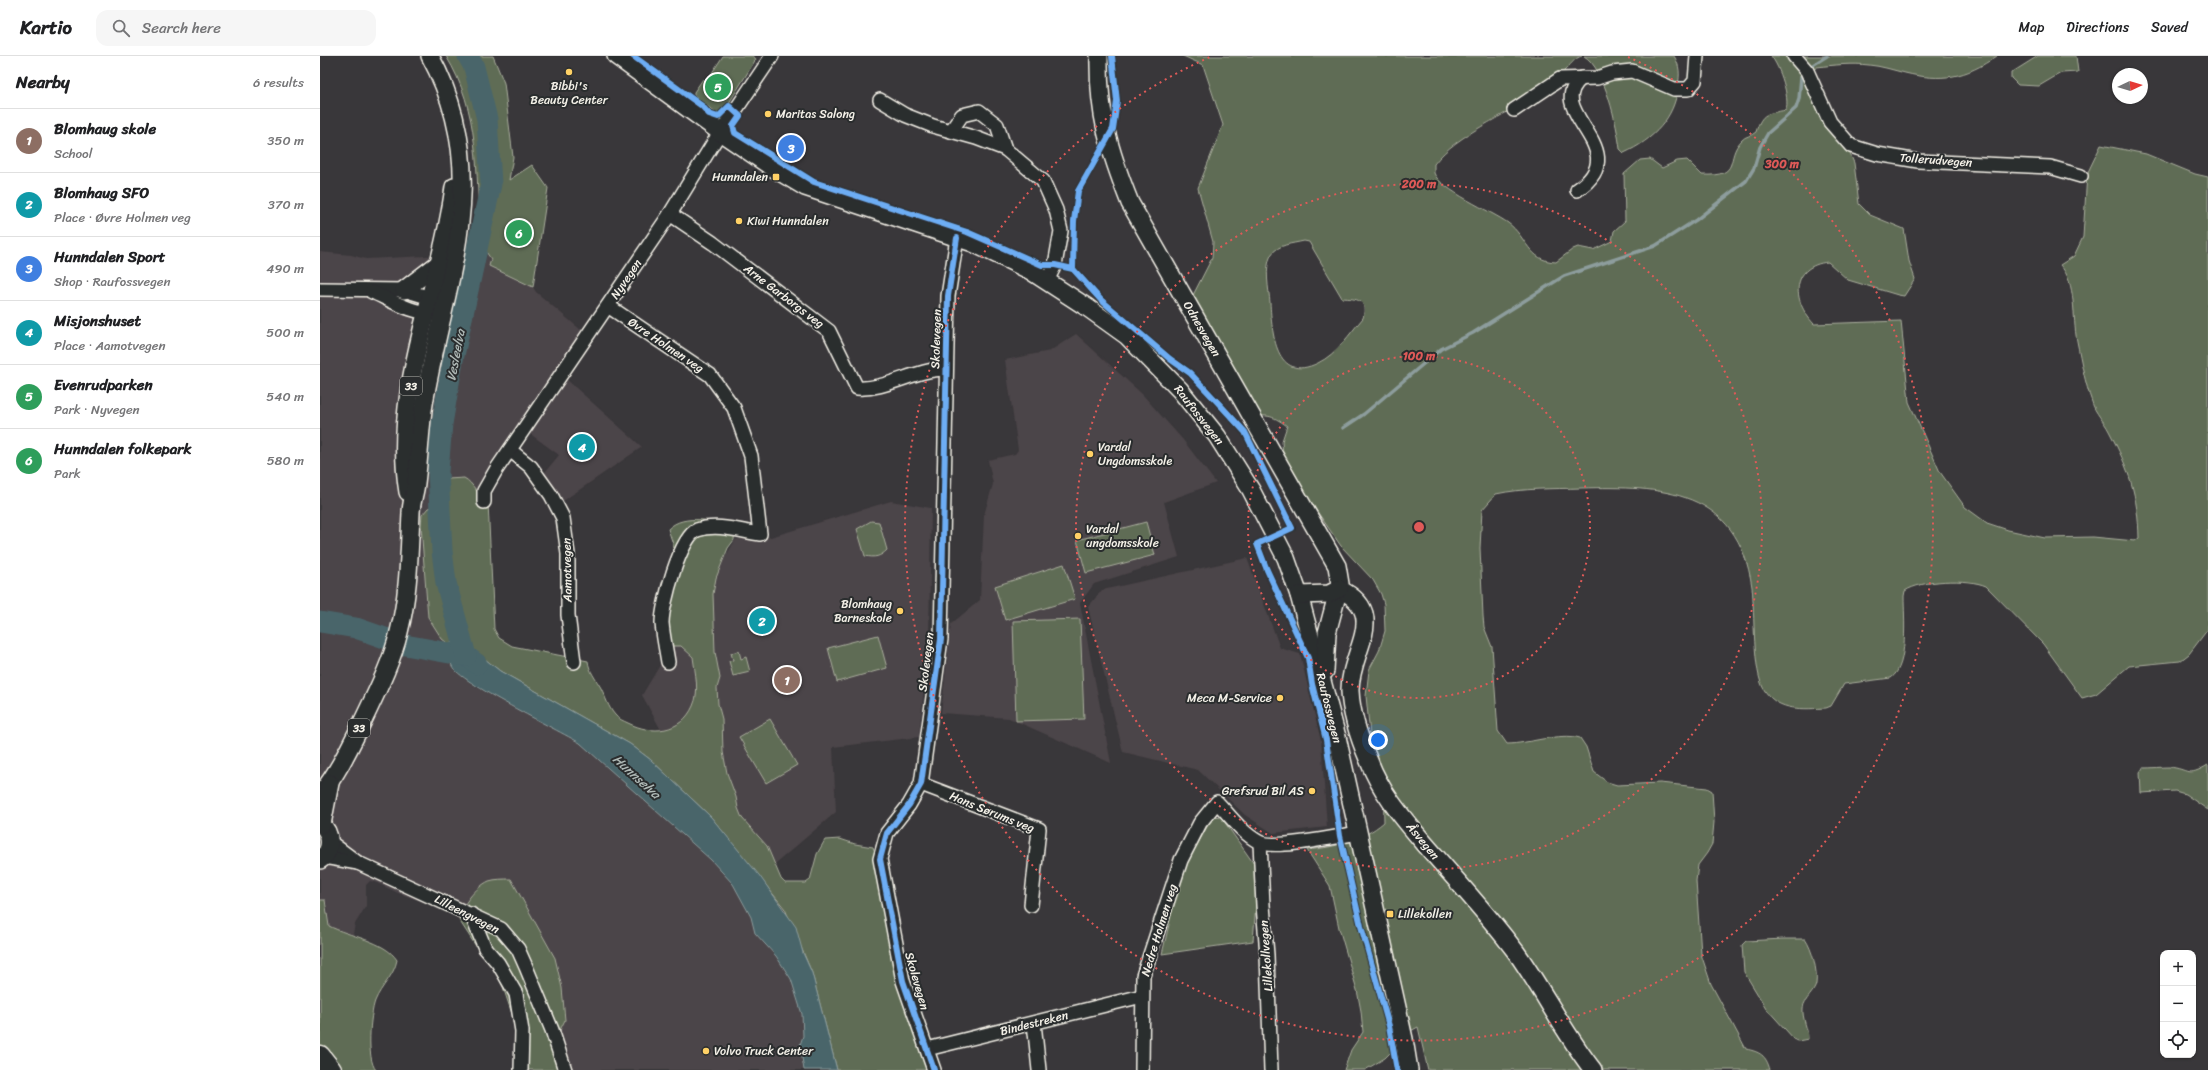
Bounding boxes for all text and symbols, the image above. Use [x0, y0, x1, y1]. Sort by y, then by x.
search box [96, 10, 376, 46]
text: Kartio [20, 11, 72, 44]
text: Search here [142, 15, 221, 41]
text: Map [2018, 15, 2044, 40]
text: Directions [2066, 15, 2129, 40]
text: Saved [2151, 15, 2188, 40]
icon: search [110, 17, 132, 39]
text: Nearby [16, 67, 70, 97]
marker: Bibbi's Beauty Center [564, 67, 574, 77]
north arrow [2112, 68, 2148, 104]
text: 6 results [253, 71, 304, 94]
pin: 5 [705, 72, 731, 102]
place label: Bibbi's Beauty Center [530, 75, 609, 111]
place label: Maritas Salong [776, 103, 855, 125]
marker: Maritas Salong [763, 109, 773, 119]
text: Blomhaug skole [54, 116, 156, 142]
text: 1 [26, 129, 32, 152]
text: 350 m [267, 129, 304, 152]
pin: 3 [778, 133, 804, 163]
text: School [54, 142, 92, 165]
street label: Tollerudvegen [1899, 146, 1974, 174]
text: 300 m [1764, 153, 1800, 175]
place label: Hunndalen [712, 166, 769, 188]
marker: Hunndalen [771, 172, 781, 182]
text: 200 m [1401, 173, 1437, 195]
text: Blomhaug SFO [54, 180, 149, 206]
text: 2 [25, 193, 33, 216]
text: 370 m [268, 193, 304, 216]
text: Place · Øvre Holmen veg [54, 206, 191, 229]
place label: Kiwi Hunndalen [747, 210, 829, 232]
marker: Kiwi Hunndalen [734, 216, 744, 226]
pin: 6 [506, 218, 532, 248]
text: Hunndalen Sport [54, 244, 165, 270]
street label: Nyvegen [604, 254, 648, 304]
text: 3 [25, 257, 33, 280]
text: 490 m [266, 257, 304, 280]
street label: Arne Garborgs veg [738, 257, 829, 334]
text: Shop · Raufossvegen [54, 270, 171, 293]
street label: Odnesvegen [1177, 297, 1227, 362]
text: Misjonshuset [54, 308, 141, 334]
street label: Skolevegen [924, 308, 948, 369]
street label: Øvre Holmen veg [623, 311, 709, 379]
text: 4 [25, 321, 33, 344]
text: 500 m [266, 321, 304, 344]
water label: Vesleelva [439, 326, 472, 383]
text: Place · Aamotvegen [54, 334, 165, 357]
text: 100 m [1403, 345, 1436, 367]
text: Evenrudparken [54, 372, 153, 398]
road number: 33 [400, 377, 422, 395]
street label: Raufossvegen [1168, 380, 1230, 450]
text: 5 [25, 385, 33, 408]
text: 540 m [266, 385, 304, 408]
text: Park · Nyvegen [54, 398, 140, 421]
pin: 4 [569, 432, 595, 462]
text: Hunndalen folkepark [54, 436, 191, 462]
place label: Vardal Ungdomsskole [1098, 436, 1172, 472]
text: 6 [25, 449, 33, 472]
text: 580 m [267, 449, 304, 472]
marker: Vardal Ungdomsskole [1085, 449, 1095, 459]
text: Park [54, 462, 81, 485]
place label: Vardal ungdomsskole [1086, 518, 1159, 554]
centre of rings [1412, 520, 1426, 534]
marker: Vardal ungdomsskole [1073, 531, 1083, 541]
street label: Aamotvegen [555, 537, 579, 603]
place label: Blomhaug Barneskole [834, 593, 892, 629]
pin: 2 [749, 606, 775, 636]
marker: Blomhaug Barneskole [895, 606, 905, 616]
street label: Skolevegen [911, 631, 941, 693]
pin: 1 [774, 665, 800, 695]
street label: Raufossvegen [1310, 670, 1348, 746]
place label: Meca M-Service [1187, 687, 1272, 709]
marker: Meca M-Service [1275, 693, 1285, 703]
road number: 33 [348, 719, 370, 737]
your location [1368, 730, 1388, 750]
water label: Hunnselva [607, 748, 667, 805]
place label: Grefsrud Bil AS [1222, 780, 1304, 802]
street label: Hans Sørums veg [946, 785, 1038, 839]
marker: Grefsrud Bil AS [1307, 786, 1317, 796]
street label: Åsvegen [1400, 816, 1446, 865]
street label: Nedre Holmen veg [1134, 881, 1184, 979]
street label: Lilleengvegen [431, 888, 504, 940]
place label: Lillekollen [1398, 903, 1452, 925]
marker: Lillekollen [1385, 909, 1395, 919]
street label: Lillekollvegen [1252, 919, 1279, 992]
street label: Skolevegen [898, 949, 936, 1013]
map controls [2160, 950, 2196, 1058]
button: + [2160, 950, 2196, 986]
button: − [2160, 986, 2196, 1022]
street label: Bindestreken [998, 1004, 1071, 1042]
button: locate [2160, 1022, 2196, 1058]
place label: Volvo Truck Center [714, 1040, 814, 1062]
marker: Volvo Truck Center [701, 1046, 711, 1056]

